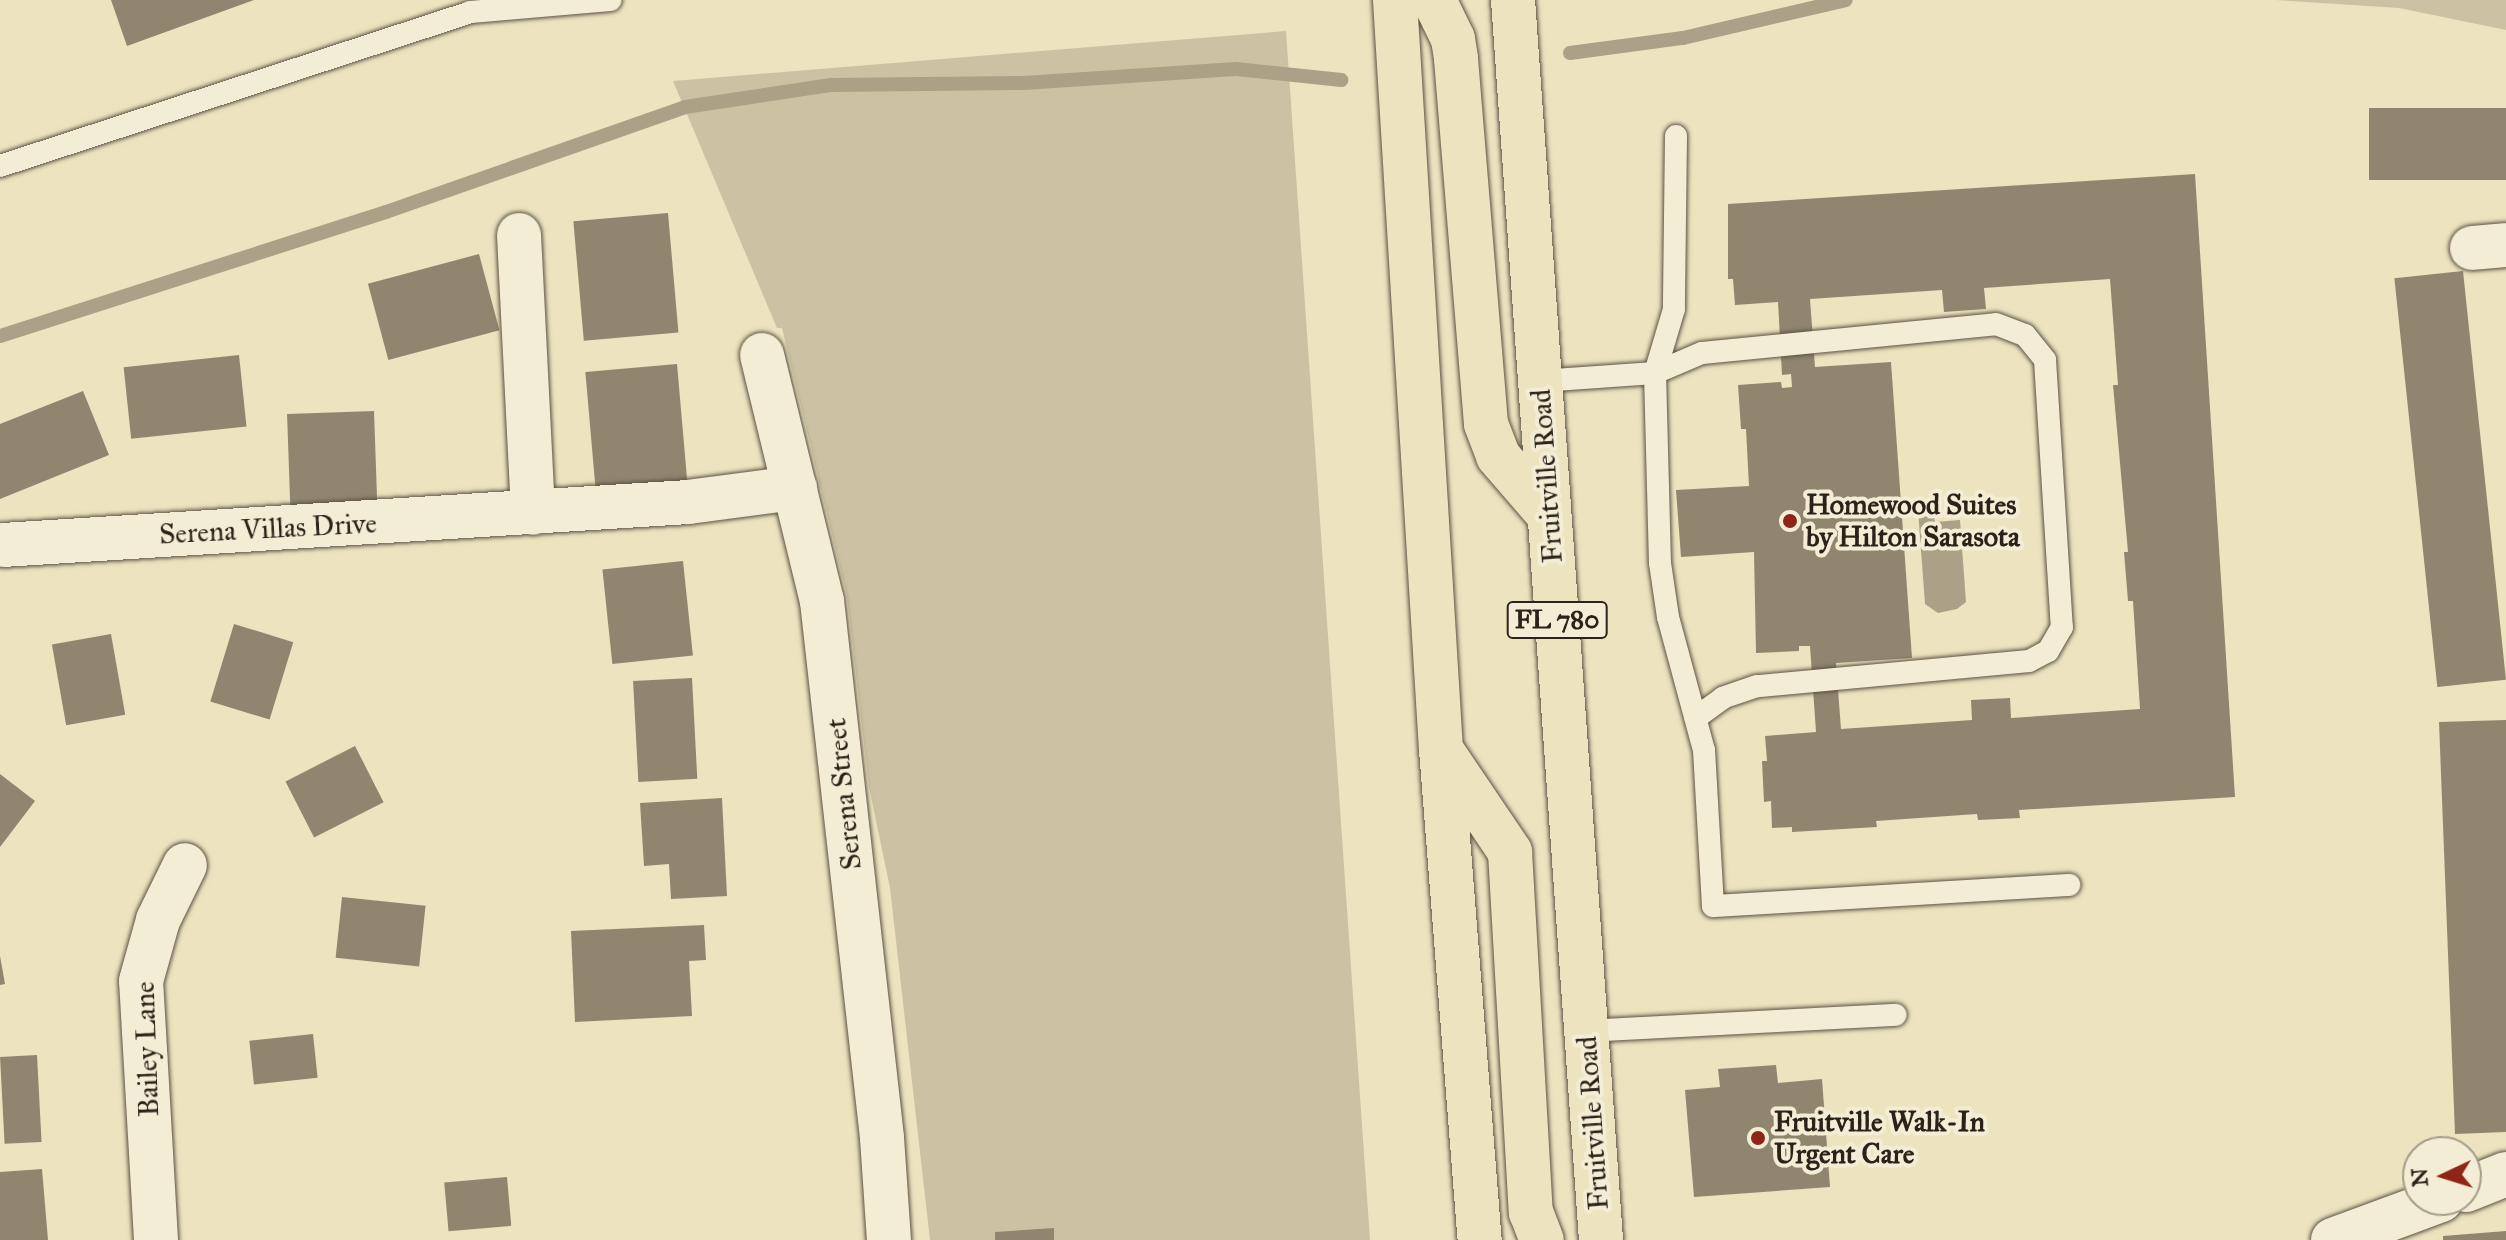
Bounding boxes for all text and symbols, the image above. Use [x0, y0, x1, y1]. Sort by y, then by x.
street label: Fruitville Road [1524, 388, 1570, 564]
place label: Homewood Suites by Hilton Sarasota [1806, 488, 2020, 554]
street label: Serena Villas Drive [158, 507, 378, 551]
marker: Homewood Suites by Hilton Sarasota [1781, 512, 1799, 530]
road number: FL 780 [1505, 598, 1609, 642]
street label: Serena Street [819, 717, 869, 871]
street label: Bailey Lane [128, 981, 166, 1117]
street label: Fruitville Road [1570, 1035, 1616, 1211]
place label: Fruitville Walk-In Urgent Care [1774, 1105, 1985, 1171]
marker: Fruitville Walk-In Urgent Care [1749, 1129, 1767, 1147]
north arrow [2402, 1136, 2482, 1216]
text: N [2405, 1167, 2434, 1188]

